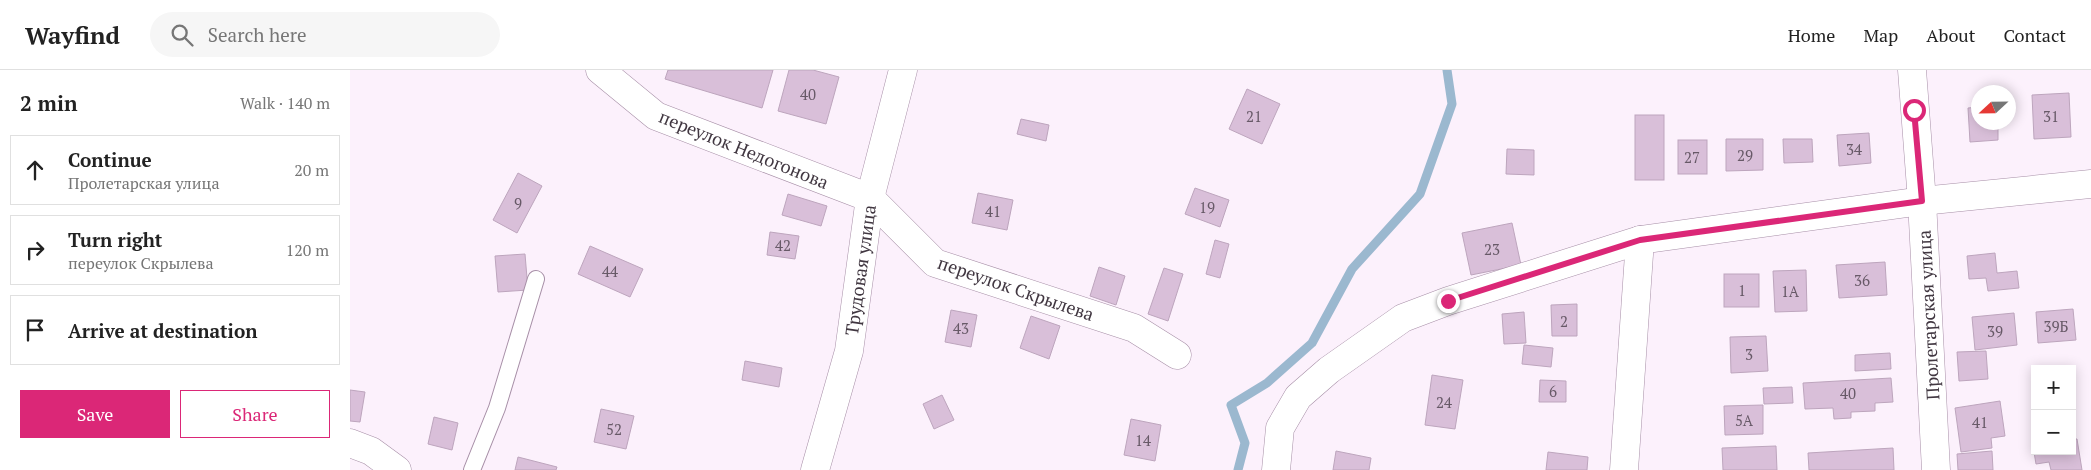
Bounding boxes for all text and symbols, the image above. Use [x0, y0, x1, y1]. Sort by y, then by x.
search box [150, 12, 500, 57]
text: Wayfind [25, 19, 120, 51]
icon: search [168, 21, 196, 49]
text: Search here [208, 22, 307, 47]
text: Home [1788, 23, 1835, 47]
text: Map [1863, 23, 1898, 47]
text: About [1926, 23, 1975, 47]
text: Contact [2003, 23, 2066, 47]
house number: 40 [800, 84, 816, 104]
north arrow [1971, 85, 2016, 130]
text: 2 min [20, 89, 77, 117]
text: Walk · 140 m [240, 92, 330, 114]
route start [1903, 99, 1926, 122]
street label: переулок Недогонова [656, 104, 832, 194]
house number: 21 [1246, 106, 1262, 126]
house number: 31 [2043, 106, 2059, 126]
house number: 34 [1846, 139, 1862, 159]
house number: 29 [1737, 145, 1753, 165]
text: Continue [68, 147, 152, 172]
house number: 27 [1684, 147, 1700, 167]
icon: ahead [21, 156, 49, 184]
text: 20 m [294, 159, 329, 181]
text: Пролетарская улица [68, 172, 219, 194]
house number: 9 [514, 193, 522, 213]
house number: 19 [1199, 197, 1215, 217]
house number: 41 [985, 201, 1001, 221]
street label: Трудовая улица [839, 203, 881, 337]
text: Turn right [68, 227, 162, 252]
street label: Пролетарская улица [1912, 229, 1944, 401]
house number: 42 [775, 235, 791, 255]
icon: right [21, 236, 49, 264]
text: 120 m [286, 239, 329, 261]
house number: 23 [1484, 239, 1500, 259]
street label: переулок Скрылева [935, 250, 1097, 326]
text: переулок Скрылева [68, 252, 214, 274]
house number: 44 [602, 261, 618, 281]
house number: 36 [1854, 270, 1870, 290]
house number: 1 [1738, 280, 1746, 300]
house number: 1А [1781, 281, 1800, 301]
route end [1437, 290, 1460, 313]
house number: 2 [1560, 311, 1568, 331]
icon: arrive [21, 316, 49, 344]
house number: 39Б [2044, 316, 2069, 336]
text: Arrive at destination [68, 318, 257, 343]
house number: 43 [953, 318, 969, 338]
house number: 39 [1987, 321, 2003, 341]
house number: 3 [1745, 344, 1753, 364]
map controls [2031, 365, 2076, 455]
button: + [2031, 365, 2076, 410]
house number: 6 [1549, 381, 1557, 401]
house number: 40 [1840, 383, 1856, 403]
button: Save [20, 390, 170, 438]
button: Share [180, 390, 330, 438]
house number: 24 [1436, 392, 1452, 412]
house number: 5А [1735, 410, 1754, 430]
button: − [2031, 410, 2076, 455]
house number: 41 [1972, 412, 1988, 432]
house number: 52 [606, 419, 622, 439]
house number: 14 [1135, 430, 1151, 450]

